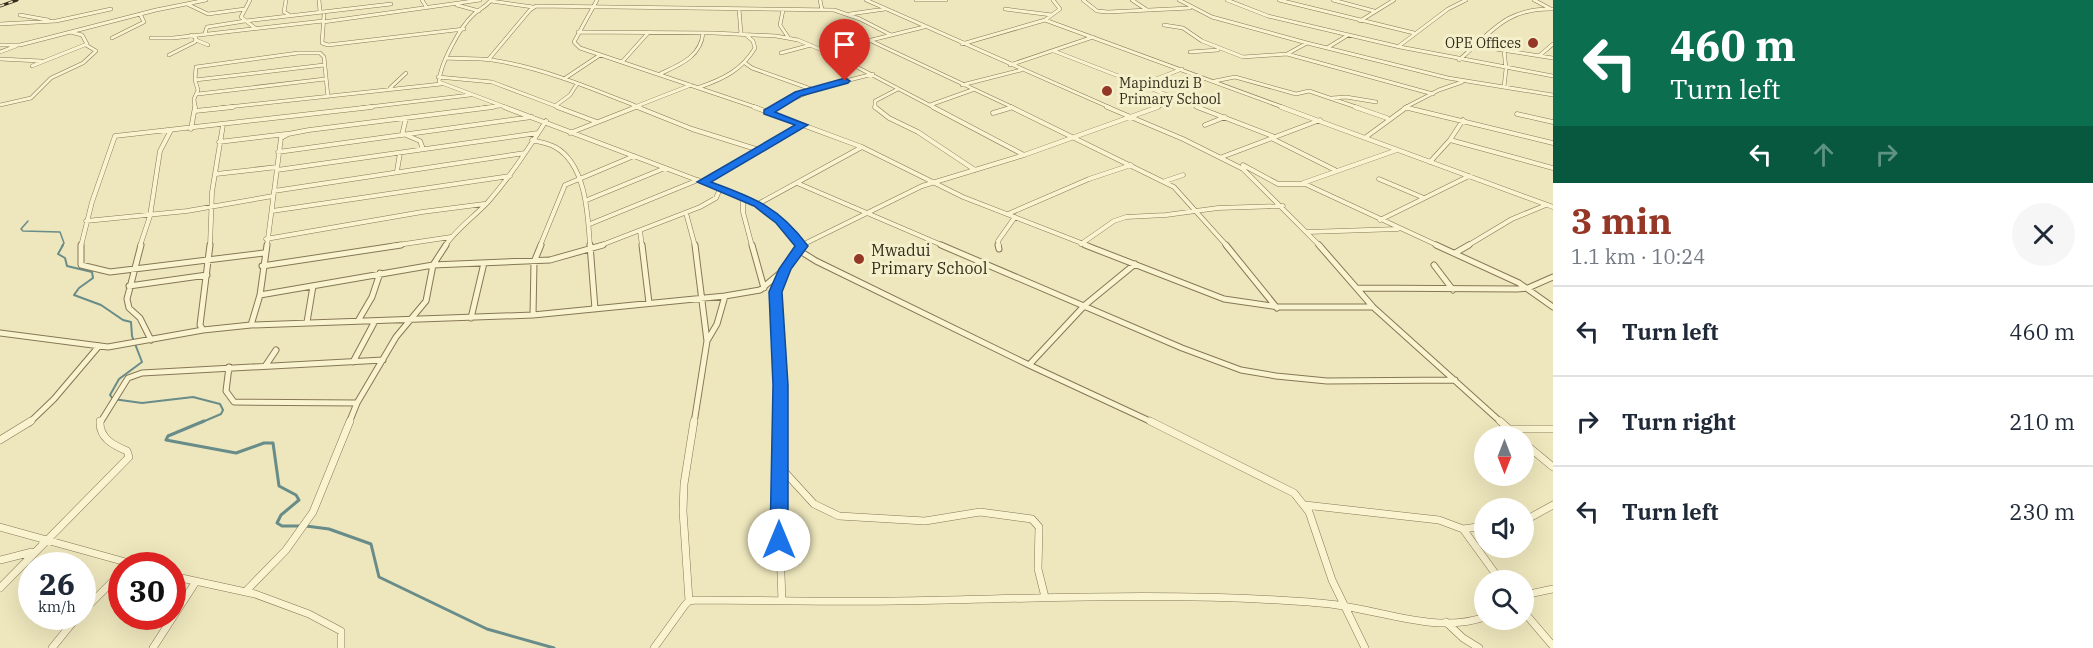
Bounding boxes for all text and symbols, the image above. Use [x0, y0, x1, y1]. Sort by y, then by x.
text: 460 m [1670, 18, 1796, 73]
pin [819, 19, 870, 81]
icon: left [1571, 24, 1649, 102]
icon: arrive [828, 28, 861, 61]
place label: OPE Offices [1445, 34, 1521, 52]
marker: OPE Offices [1526, 36, 1540, 50]
text: Turn left [1670, 71, 1781, 106]
place label: Mapinduzi B Primary School [1119, 74, 1221, 108]
marker: Mapinduzi B Primary School [1100, 84, 1114, 98]
icon: left [1744, 138, 1777, 171]
icon: ahead [1807, 138, 1840, 171]
icon: right [1870, 138, 1903, 171]
text: 3 min [1571, 197, 1672, 244]
button: close [2012, 203, 2075, 266]
place label: Mwadui Primary School [871, 240, 988, 278]
text: 1.1 km · 10:24 [1571, 243, 1705, 270]
marker: Mwadui Primary School [852, 252, 866, 266]
icon: left [1571, 315, 1604, 348]
text: Turn left [1622, 317, 1718, 346]
text: 460 m [2009, 317, 2075, 346]
icon: right [1571, 405, 1604, 438]
text: Turn right [1622, 407, 1736, 436]
text: 210 m [2009, 407, 2075, 436]
north arrow [1474, 426, 1534, 486]
map controls [1474, 426, 1534, 630]
icon: left [1571, 495, 1604, 528]
text: Turn left [1622, 497, 1718, 526]
text: 230 m [2009, 497, 2075, 526]
button: sound [1474, 498, 1534, 558]
position arrow [747, 508, 811, 572]
speed limit sign: 30 [108, 552, 186, 630]
text: 26 [39, 564, 75, 603]
button: search [1474, 570, 1534, 630]
text: km/h [38, 597, 76, 616]

